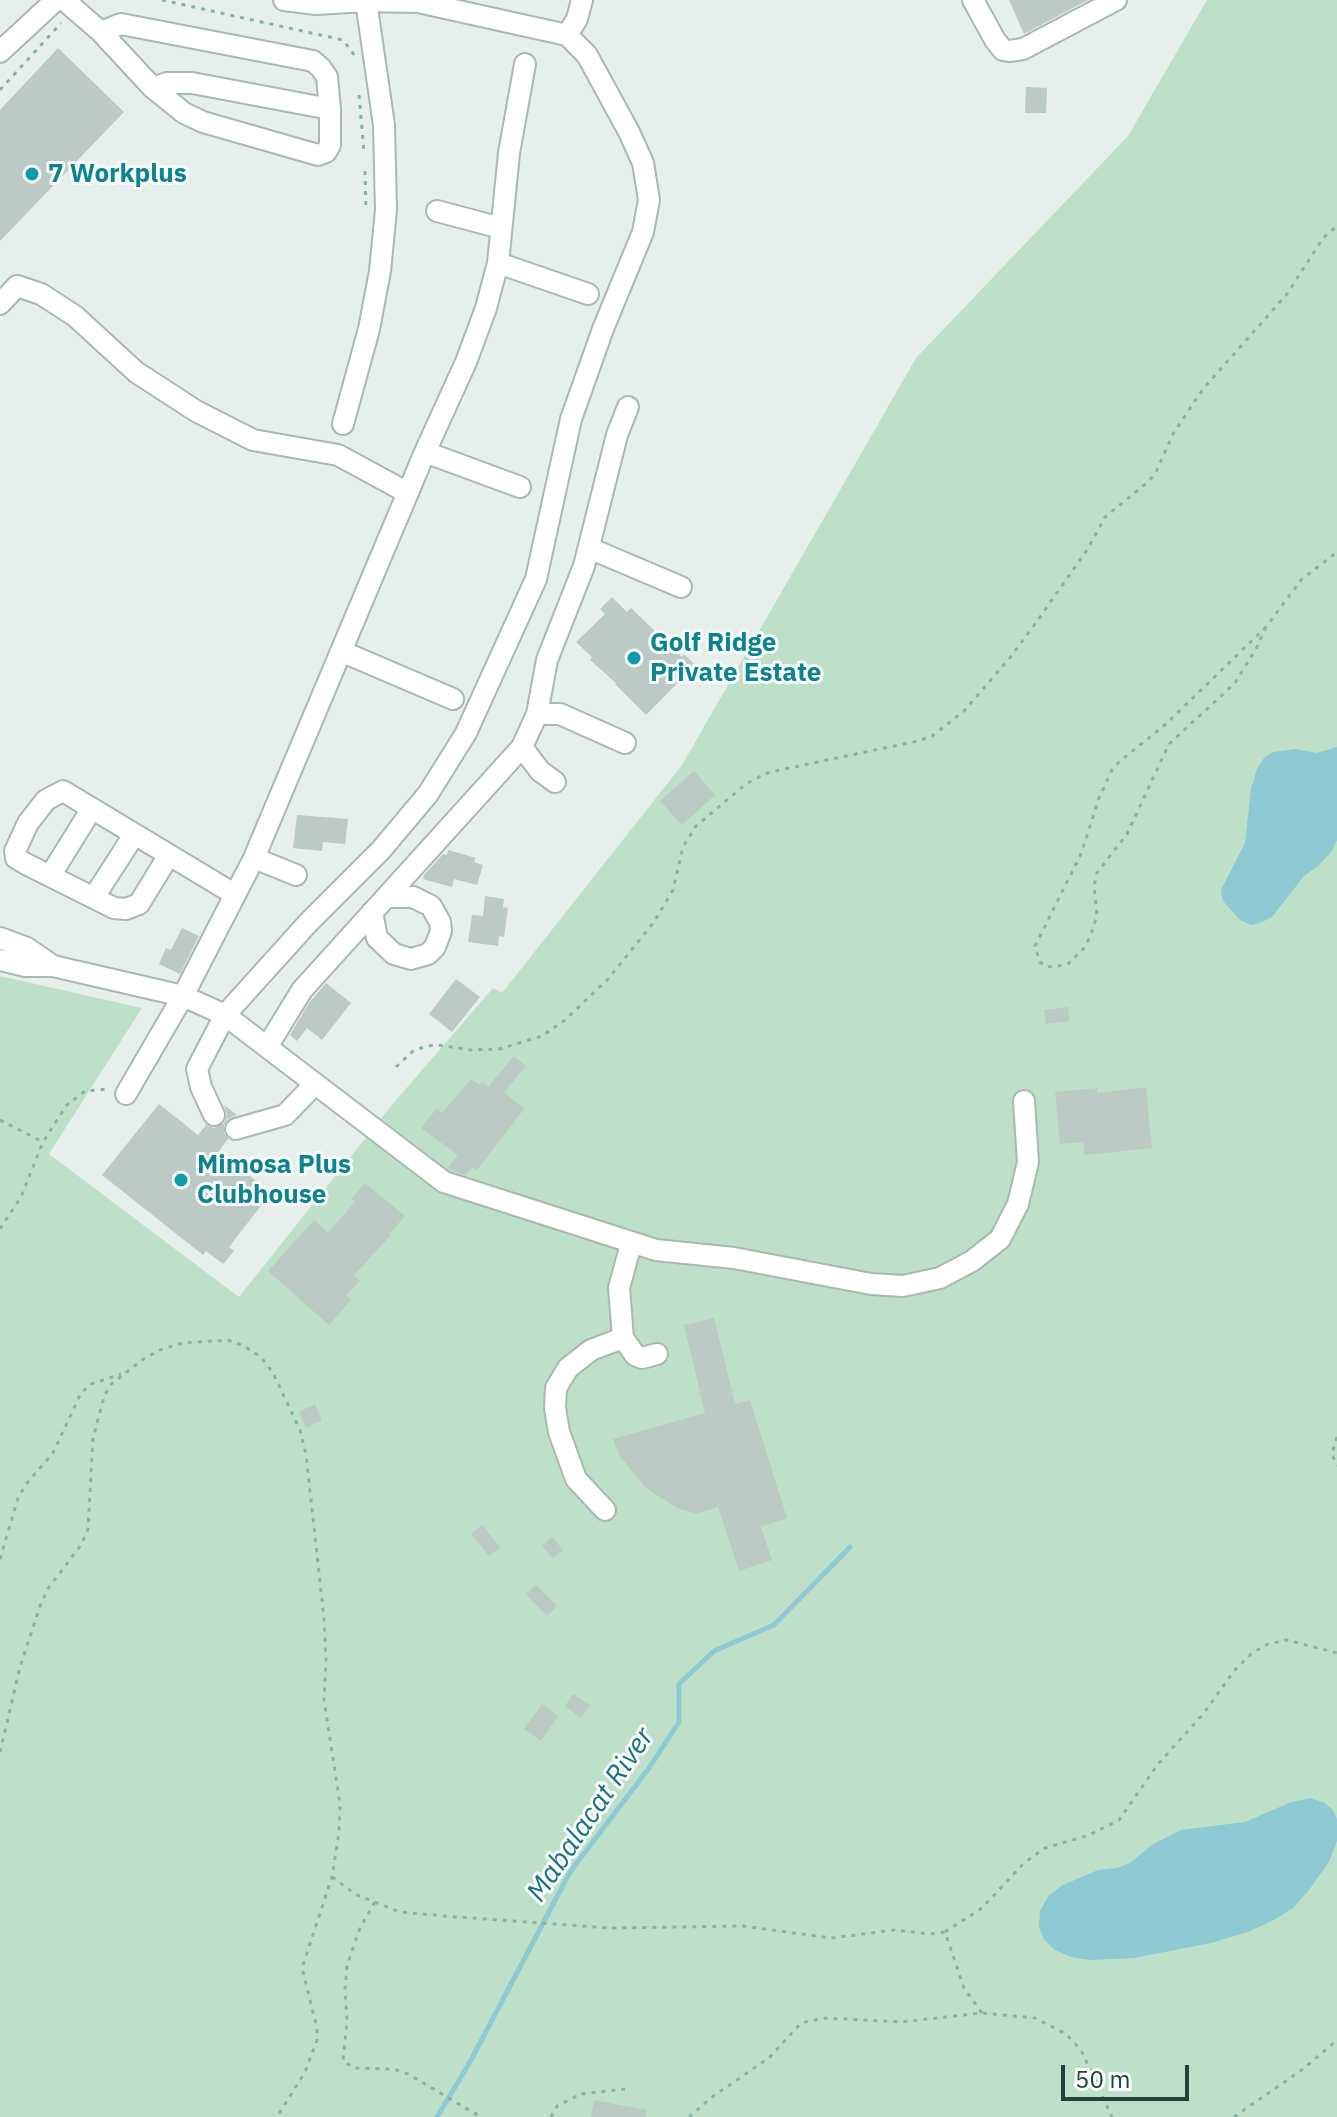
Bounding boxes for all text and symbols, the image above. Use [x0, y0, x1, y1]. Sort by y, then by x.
place label: 7 Workplus [48, 158, 187, 190]
marker: 7 Workplus [23, 165, 41, 183]
place label: Golf Ridge Private Estate [650, 627, 821, 688]
marker: Golf Ridge Private Estate [625, 649, 643, 667]
place label: Mimosa Plus Clubhouse [197, 1149, 351, 1210]
marker: Mimosa Plus Clubhouse [172, 1171, 190, 1189]
water label: Mabalacat River [520, 1722, 662, 1908]
scale bar [1065, 2049, 1193, 2099]
text: 50 m [1075, 2063, 1130, 2095]

